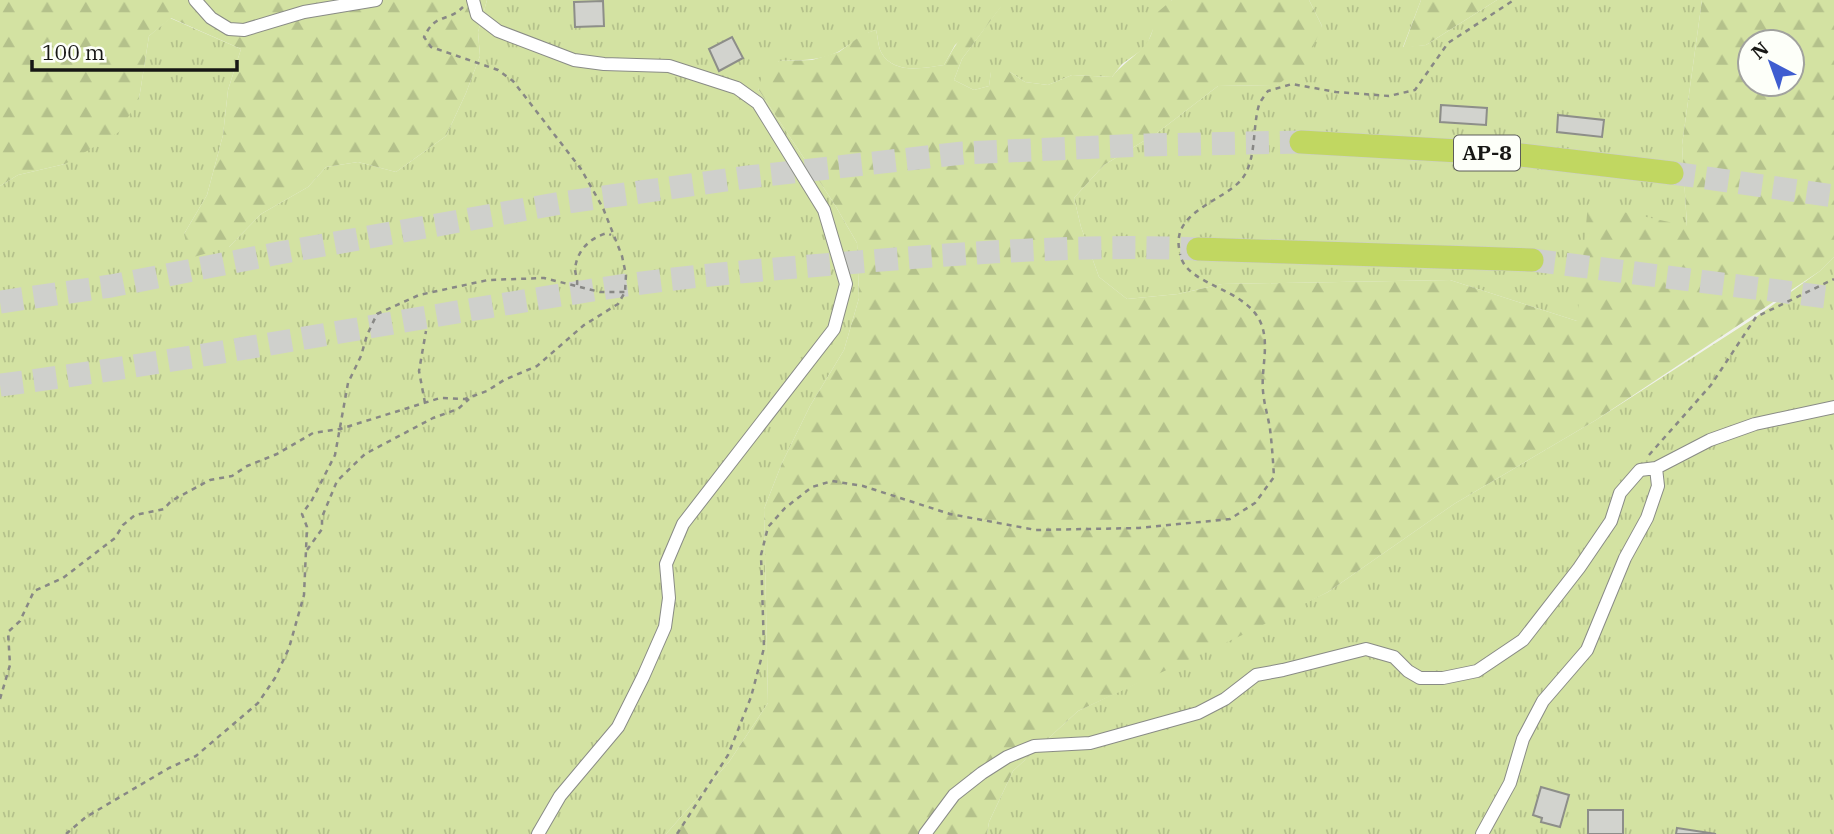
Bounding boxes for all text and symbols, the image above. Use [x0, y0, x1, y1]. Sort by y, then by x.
scale bar [32, 28, 236, 72]
north arrow [1736, 28, 1806, 98]
text: N [1746, 36, 1773, 64]
text: 100 m [42, 38, 105, 66]
road number: AP-8 [1454, 136, 1520, 170]

